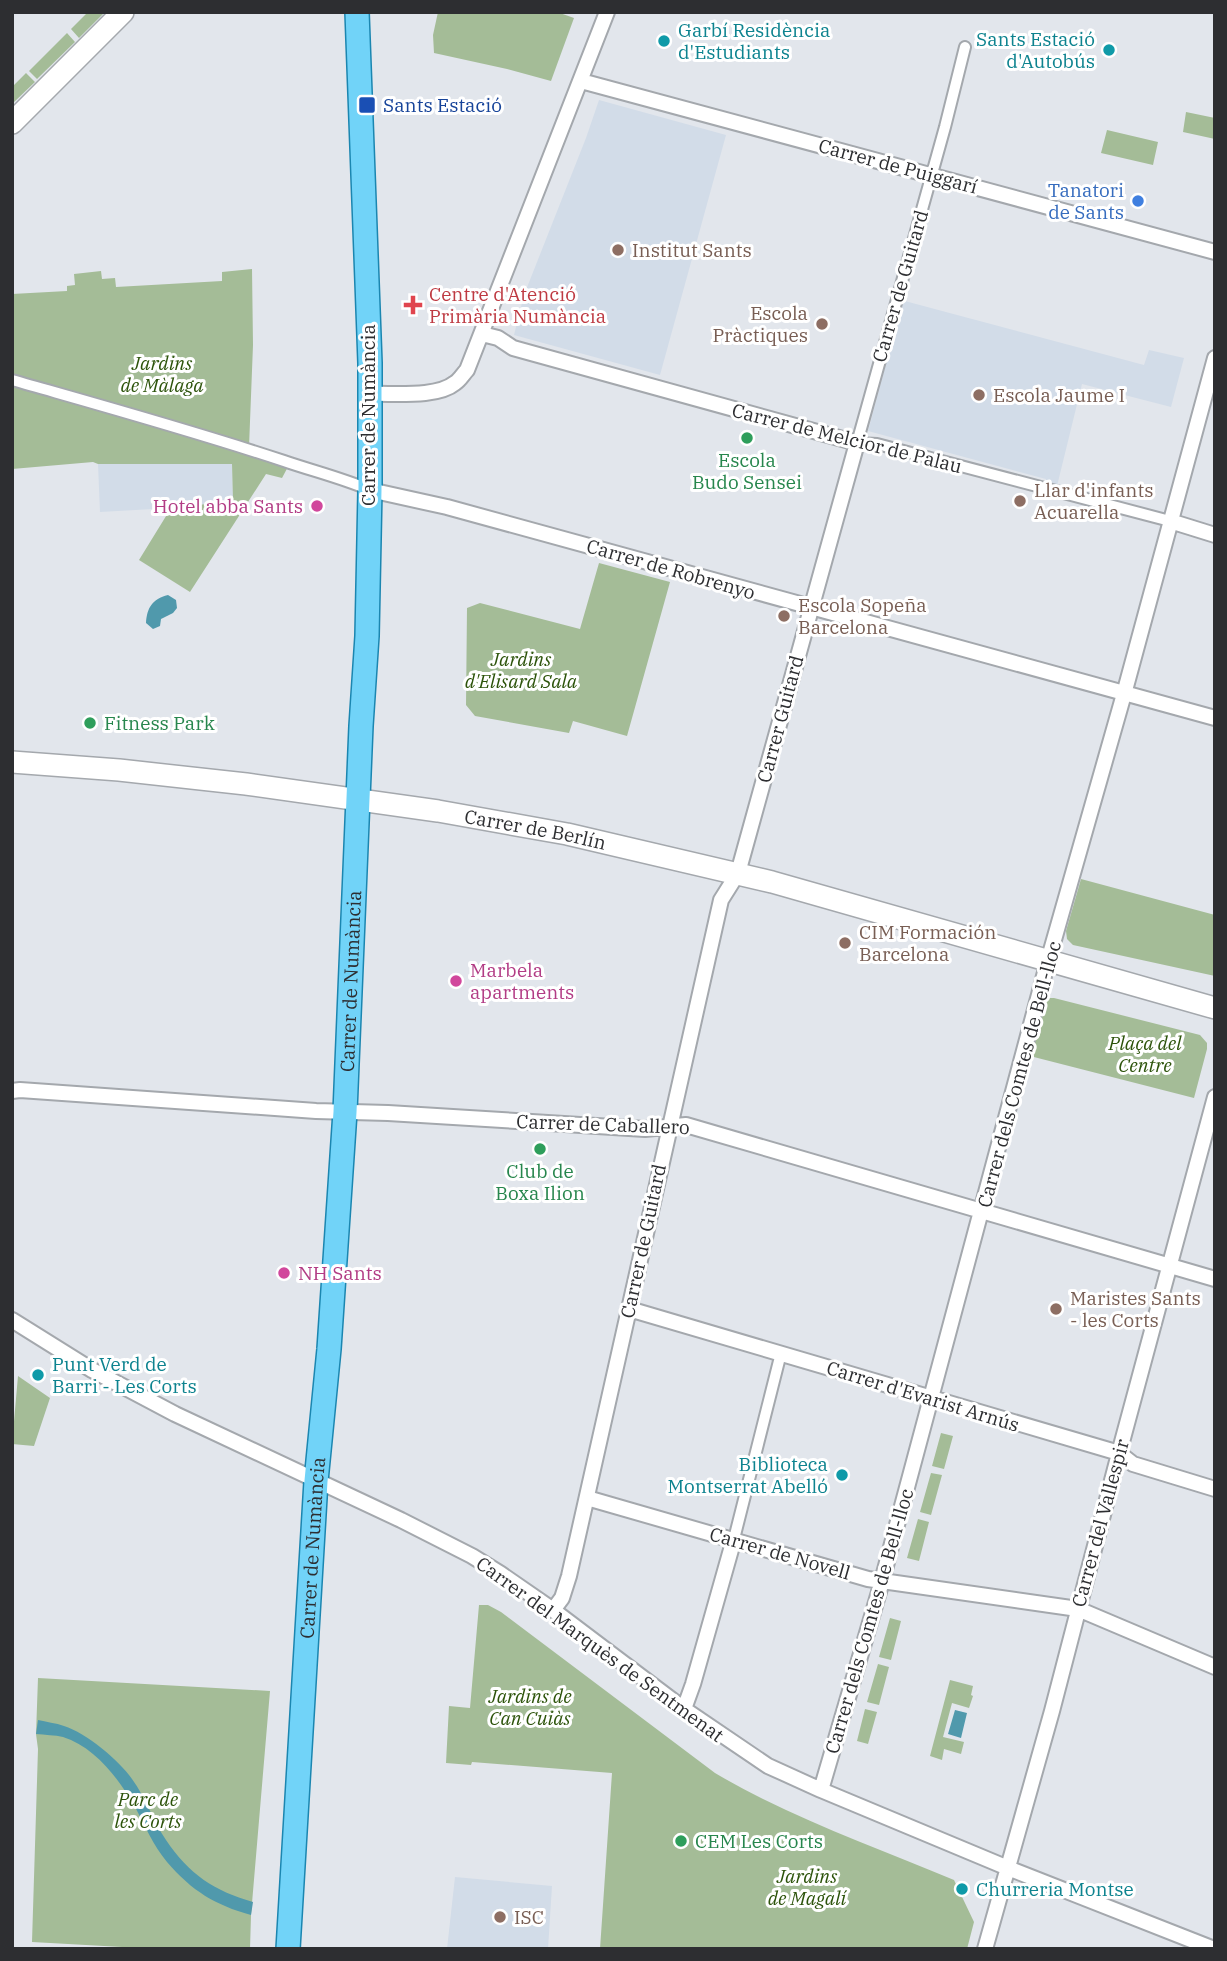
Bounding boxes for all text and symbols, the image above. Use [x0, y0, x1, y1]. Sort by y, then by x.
place label: Garbí Residència d'Estudiants [678, 18, 830, 64]
place label: Sants Estació d'Autobús [976, 27, 1095, 73]
marker: Garbí Residència d'Estudiants [656, 33, 672, 49]
marker: Sants Estació d'Autobús [1101, 42, 1117, 58]
place label: Sants Estació [383, 93, 502, 117]
marker: Sants Estació [357, 95, 377, 115]
street label: Carrer de Puiggarí [816, 133, 980, 199]
place label: Tanatori de Sants [1048, 178, 1124, 224]
marker: Tanatori de Sants [1130, 193, 1146, 209]
street label: Carrer de Guitard [867, 207, 933, 365]
place label: Institut Sants [632, 238, 752, 262]
marker: Institut Sants [610, 242, 626, 258]
place label: Centre d'Atenció Primària Numància [429, 282, 606, 328]
marker: Centre d'Atenció Primària Numància [403, 295, 423, 315]
place label: Escola Pràctiques [712, 301, 808, 347]
marker: Escola Pràctiques [814, 316, 830, 332]
street label: Carrer de Numància [356, 324, 380, 506]
park label: Jardins de Màlaga [120, 351, 204, 397]
place label: Escola Jaume I [993, 383, 1125, 407]
marker: Escola Jaume I [971, 387, 987, 403]
street label: Carrer de Melcior de Palau [730, 398, 965, 478]
marker: Escola Budo Sensei [739, 430, 755, 446]
place label: Escola Budo Sensei [692, 448, 802, 494]
place label: Llar d'infants Acuarella [1034, 478, 1153, 524]
marker: Llar d'infants Acuarella [1012, 493, 1028, 509]
place label: Hotel abba Sants [153, 494, 303, 518]
marker: Hotel abba Sants [309, 498, 325, 514]
street label: Carrer de Robrenyo [584, 533, 758, 605]
place label: Escola Sopeña Barcelona [798, 593, 927, 639]
marker: Escola Sopeña Barcelona [776, 608, 792, 624]
park label: Jardins d'Elisard Sala [465, 647, 578, 693]
street label: Carrer Guitard [751, 653, 809, 785]
place label: Fitness Park [104, 711, 215, 735]
marker: Fitness Park [82, 715, 98, 731]
street label: Carrer de Berlín [463, 804, 609, 855]
street label: Carrer de Numància [335, 890, 366, 1073]
place label: CIM Formación Barcelona [859, 920, 996, 966]
marker: CIM Formación Barcelona [837, 935, 853, 951]
street label: Carrer dels Comtes de Bell-lloc [972, 938, 1066, 1210]
place label: Marbela apartments [470, 958, 574, 1004]
marker: Marbela apartments [448, 973, 464, 989]
park label: Plaça del Centre [1107, 1031, 1182, 1077]
street label: Carrer de Caballero [516, 1109, 690, 1139]
marker: Club de Boxa Ilion [532, 1141, 548, 1157]
place label: Club de Boxa Ilion [495, 1159, 585, 1205]
street label: Carrer de Guitard [615, 1162, 671, 1320]
place label: NH Sants [298, 1261, 382, 1285]
marker: NH Sants [276, 1265, 292, 1281]
place label: Maristes Sants - les Corts [1070, 1286, 1201, 1332]
marker: Maristes Sants - les Corts [1048, 1301, 1064, 1317]
place label: Punt Verd de Barri - Les Corts [52, 1352, 197, 1398]
street label: Carrer d'Evarist Arnús [824, 1355, 1022, 1437]
marker: Punt Verd de Barri - Les Corts [30, 1367, 46, 1383]
street label: Carrer del Vallespir [1066, 1436, 1134, 1610]
place label: Biblioteca Montserrat Abelló [667, 1452, 828, 1498]
street label: Carrer de Numància [295, 1456, 330, 1639]
marker: Biblioteca Montserrat Abelló [834, 1467, 850, 1483]
street label: Carrer dels Comtes de Bell-lloc [820, 1485, 918, 1757]
street label: Carrer de Novell [707, 1521, 853, 1585]
street label: Carrer del Marquès de Sentmenat [471, 1551, 729, 1747]
park label: Jardins de Can Cuiàs [487, 1684, 572, 1730]
park label: Parc de les Corts [114, 1787, 182, 1833]
place label: CEM Les Corts [695, 1829, 823, 1853]
marker: CEM Les Corts [673, 1833, 689, 1849]
park label: Jardins de Magalí [768, 1864, 847, 1910]
place label: Churreria Montse [976, 1877, 1134, 1901]
marker: Churreria Montse [954, 1881, 970, 1897]
place label: ISC [514, 1905, 544, 1929]
marker: ISC [492, 1909, 508, 1925]

